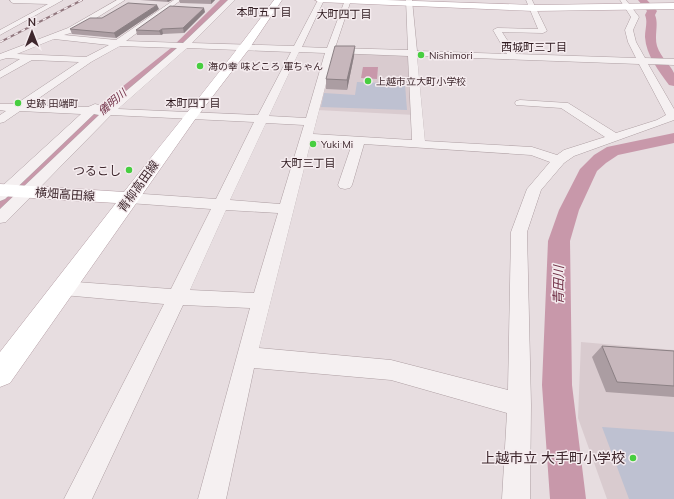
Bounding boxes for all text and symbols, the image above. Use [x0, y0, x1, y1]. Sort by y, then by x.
district label: 本町五丁目 [237, 5, 292, 19]
district label: 大町四丁目 [317, 7, 372, 21]
north arrow [12, 12, 52, 52]
text: N [28, 15, 36, 29]
district label: 西城町三丁目 [501, 40, 567, 54]
place label: Nishimori [429, 49, 473, 62]
marker: Nishimori [416, 50, 426, 60]
place label: 海の幸 味どころ 軍ちゃん [208, 60, 323, 73]
marker: 海の幸 味どころ 軍ちゃん [195, 61, 205, 71]
place label: 上越市立大町小学校 [376, 75, 466, 88]
marker: 上越市立大町小学校 [363, 76, 373, 86]
water label: 儀明川 [95, 85, 130, 118]
district label: 本町四丁目 [166, 96, 221, 110]
place label: 史跡 田端町 [26, 97, 79, 110]
marker: 史跡 田端町 [13, 98, 23, 108]
place label: Yuki Mi [320, 138, 353, 151]
marker: Yuki Mi [308, 139, 318, 149]
district label: 大町三丁目 [281, 156, 336, 170]
street label: 青柳高田線 [114, 157, 162, 215]
place label: つるこし [73, 163, 121, 178]
marker: つるこし [124, 165, 134, 175]
street label: 横畑高田線 [35, 184, 95, 204]
water label: 青田川 [550, 263, 566, 305]
place label: 上越市立 大手町小学校 [481, 449, 625, 467]
marker: 上越市立 大手町小学校 [628, 453, 638, 463]

